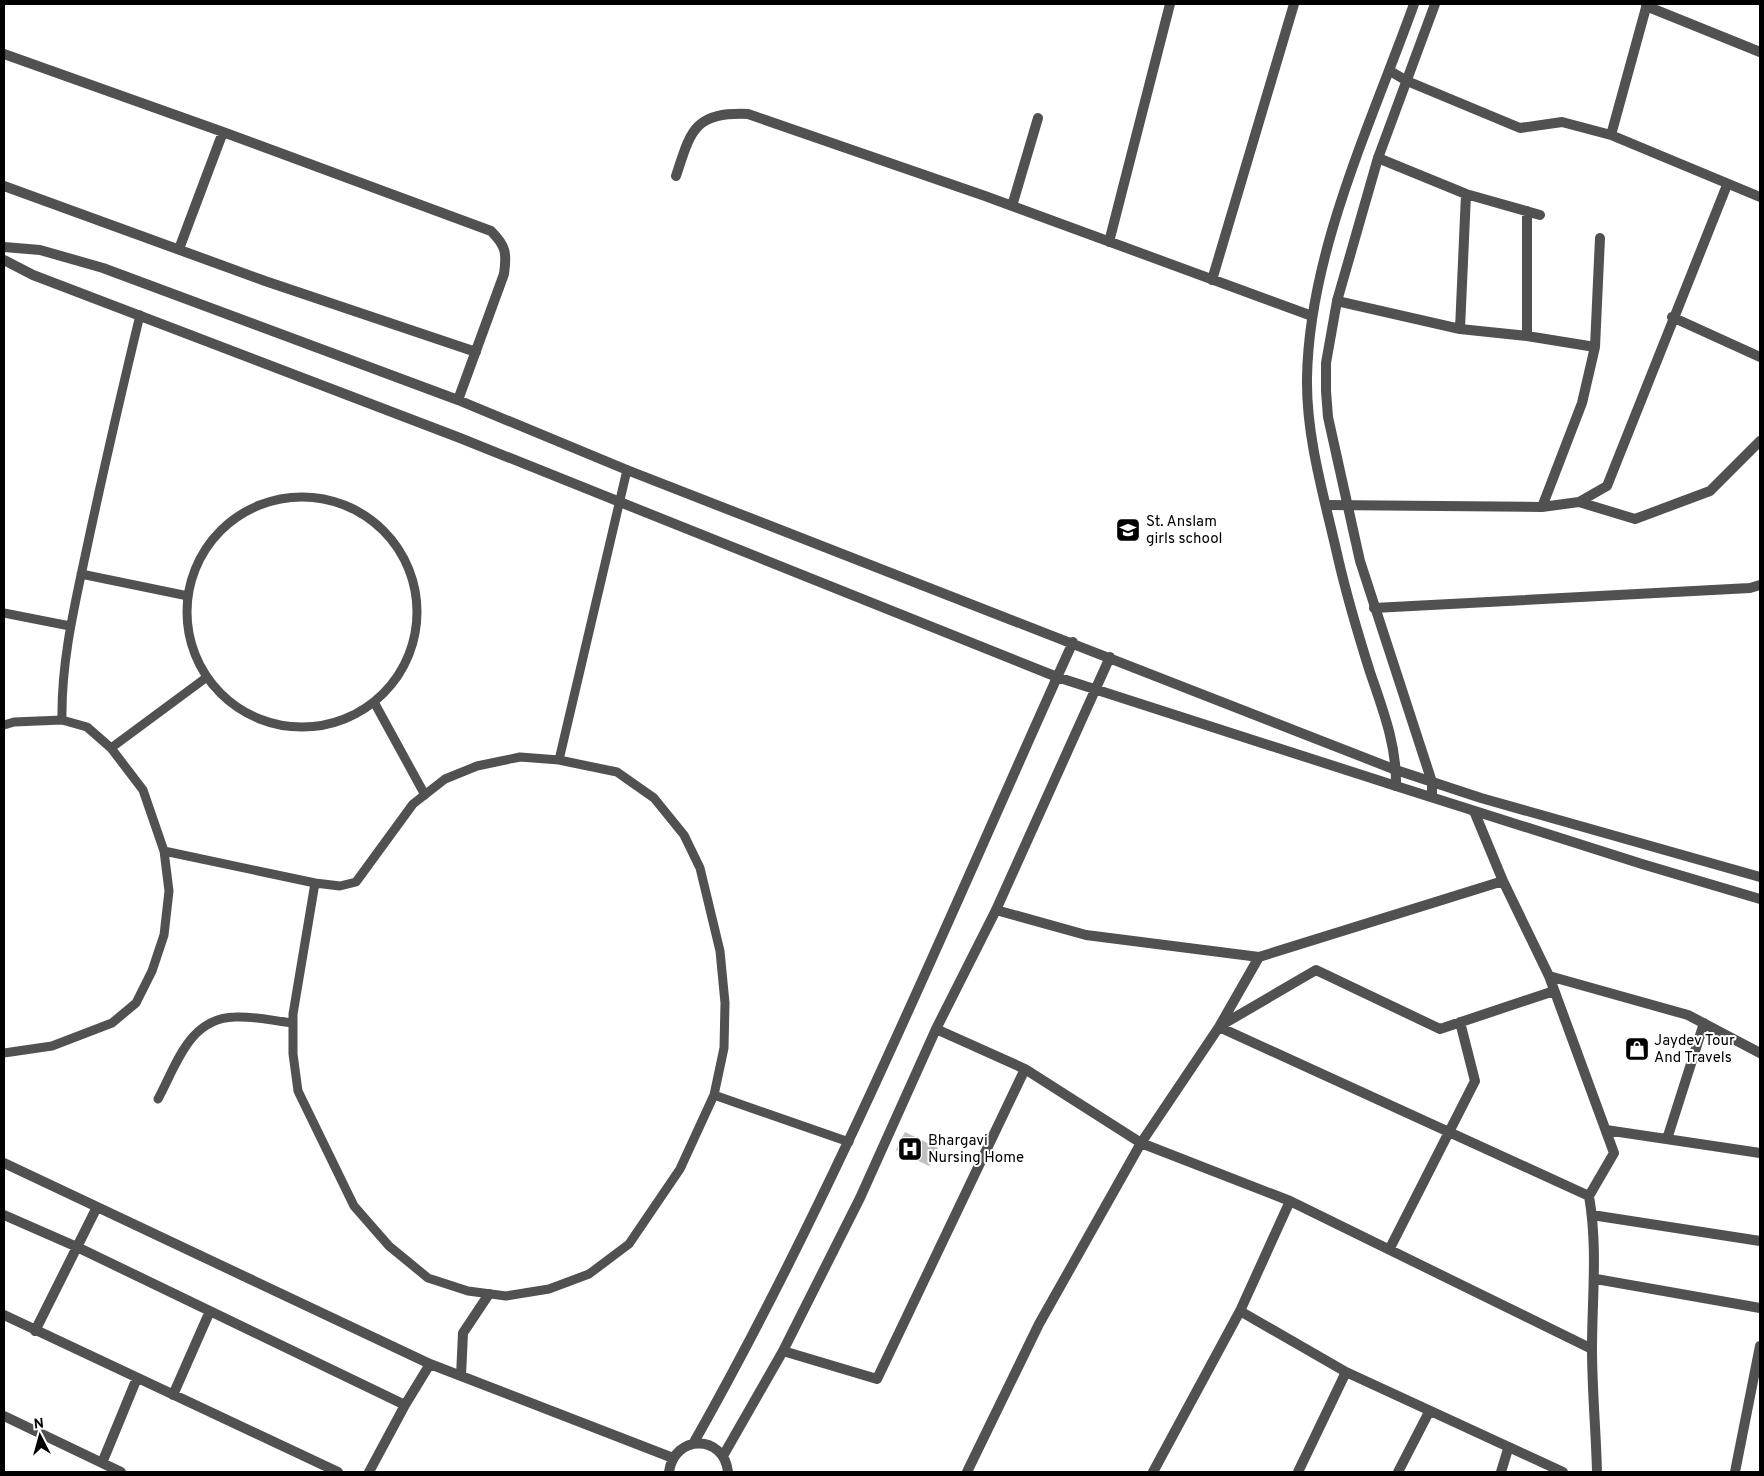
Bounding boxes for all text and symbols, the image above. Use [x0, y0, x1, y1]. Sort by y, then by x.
place label: St. Anslam girls school [1146, 513, 1222, 549]
school or university icon: St. Anslam girls school [1115, 517, 1141, 543]
place label: Jaydev Tour And Travels [1654, 1032, 1735, 1068]
shop icon: Jaydev Tour And Travels [1624, 1036, 1650, 1062]
place label: Bhargavi Nursing Home [928, 1132, 1024, 1168]
hospital icon: Bhargavi Nursing Home [897, 1136, 923, 1162]
north arrow [15, 1411, 65, 1461]
text: N [33, 1416, 45, 1434]

